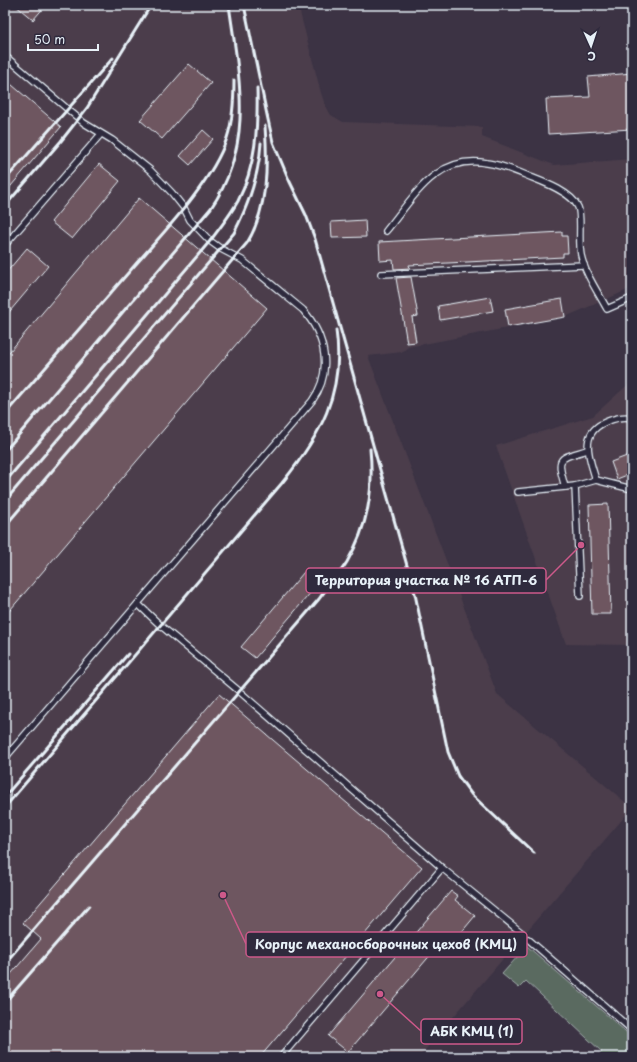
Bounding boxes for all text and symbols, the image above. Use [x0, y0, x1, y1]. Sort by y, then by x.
scale bar [28, 26, 98, 52]
north arrow [571, 26, 611, 66]
text: 50 m [34, 30, 65, 48]
text: С [587, 48, 596, 65]
callout: Территория участка № 16 АТП-6 [306, 568, 546, 593]
text: Территория участка № 16 АТП-6 [315, 570, 537, 589]
callout: Корпус механосборочных цехов (КМЦ) [246, 932, 527, 957]
text: Корпус механосборочных цехов (КМЦ) [255, 934, 517, 953]
callout: АБК КМЦ (1) [421, 1019, 522, 1044]
text: АБК КМЦ (1) [429, 1021, 514, 1040]

